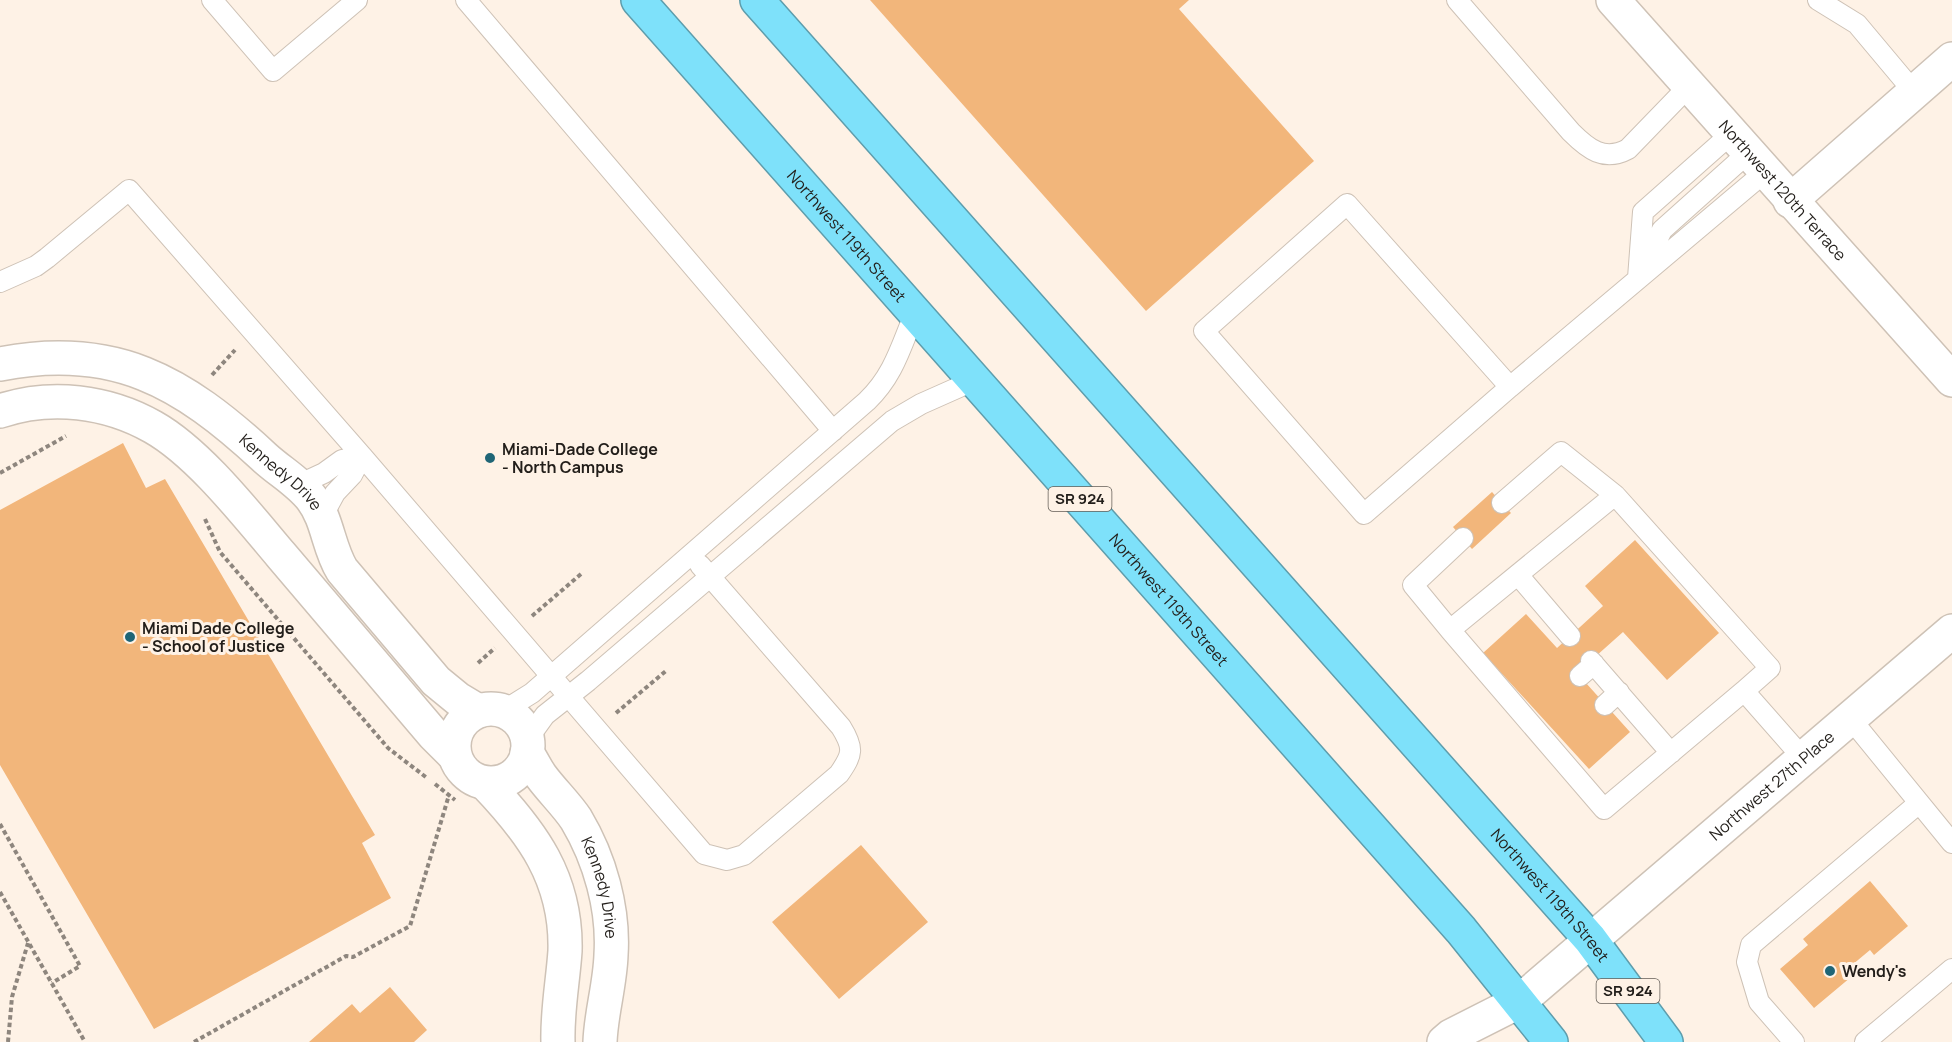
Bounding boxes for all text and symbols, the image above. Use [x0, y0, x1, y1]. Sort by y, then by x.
street label: Northwest 120th Terrace [1714, 115, 1851, 265]
street label: Northwest 119th Street [782, 165, 911, 307]
street label: Kennedy Drive [235, 429, 328, 514]
place label: Miami-Dade College - North Campus [502, 438, 658, 478]
marker: Miami-Dade College - North Campus [483, 451, 497, 465]
road number: SR 924 [1048, 487, 1112, 511]
street label: Northwest 119th Street [1104, 529, 1233, 671]
place label: Miami Dade College - School of Justice [142, 617, 295, 657]
marker: Miami Dade College - School of Justice [123, 630, 137, 644]
street label: Northwest 27th Place [1705, 726, 1839, 845]
street label: Northwest 119th Street [1486, 824, 1614, 966]
street label: Kennedy Drive [576, 833, 622, 939]
place label: Wendy's [1842, 960, 1907, 982]
marker: Wendy's [1823, 964, 1837, 978]
road number: SR 924 [1596, 979, 1660, 1003]

